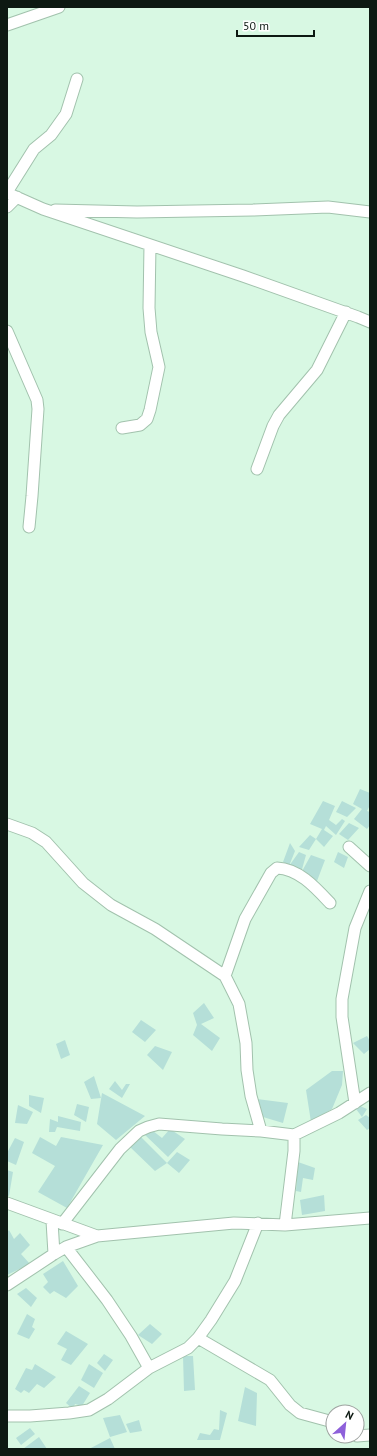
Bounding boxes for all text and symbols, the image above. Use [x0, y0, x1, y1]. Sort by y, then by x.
scale bar [237, 12, 314, 38]
text: 50 m [243, 18, 269, 33]
north arrow [325, 1404, 365, 1444]
text: N [343, 1407, 356, 1423]

